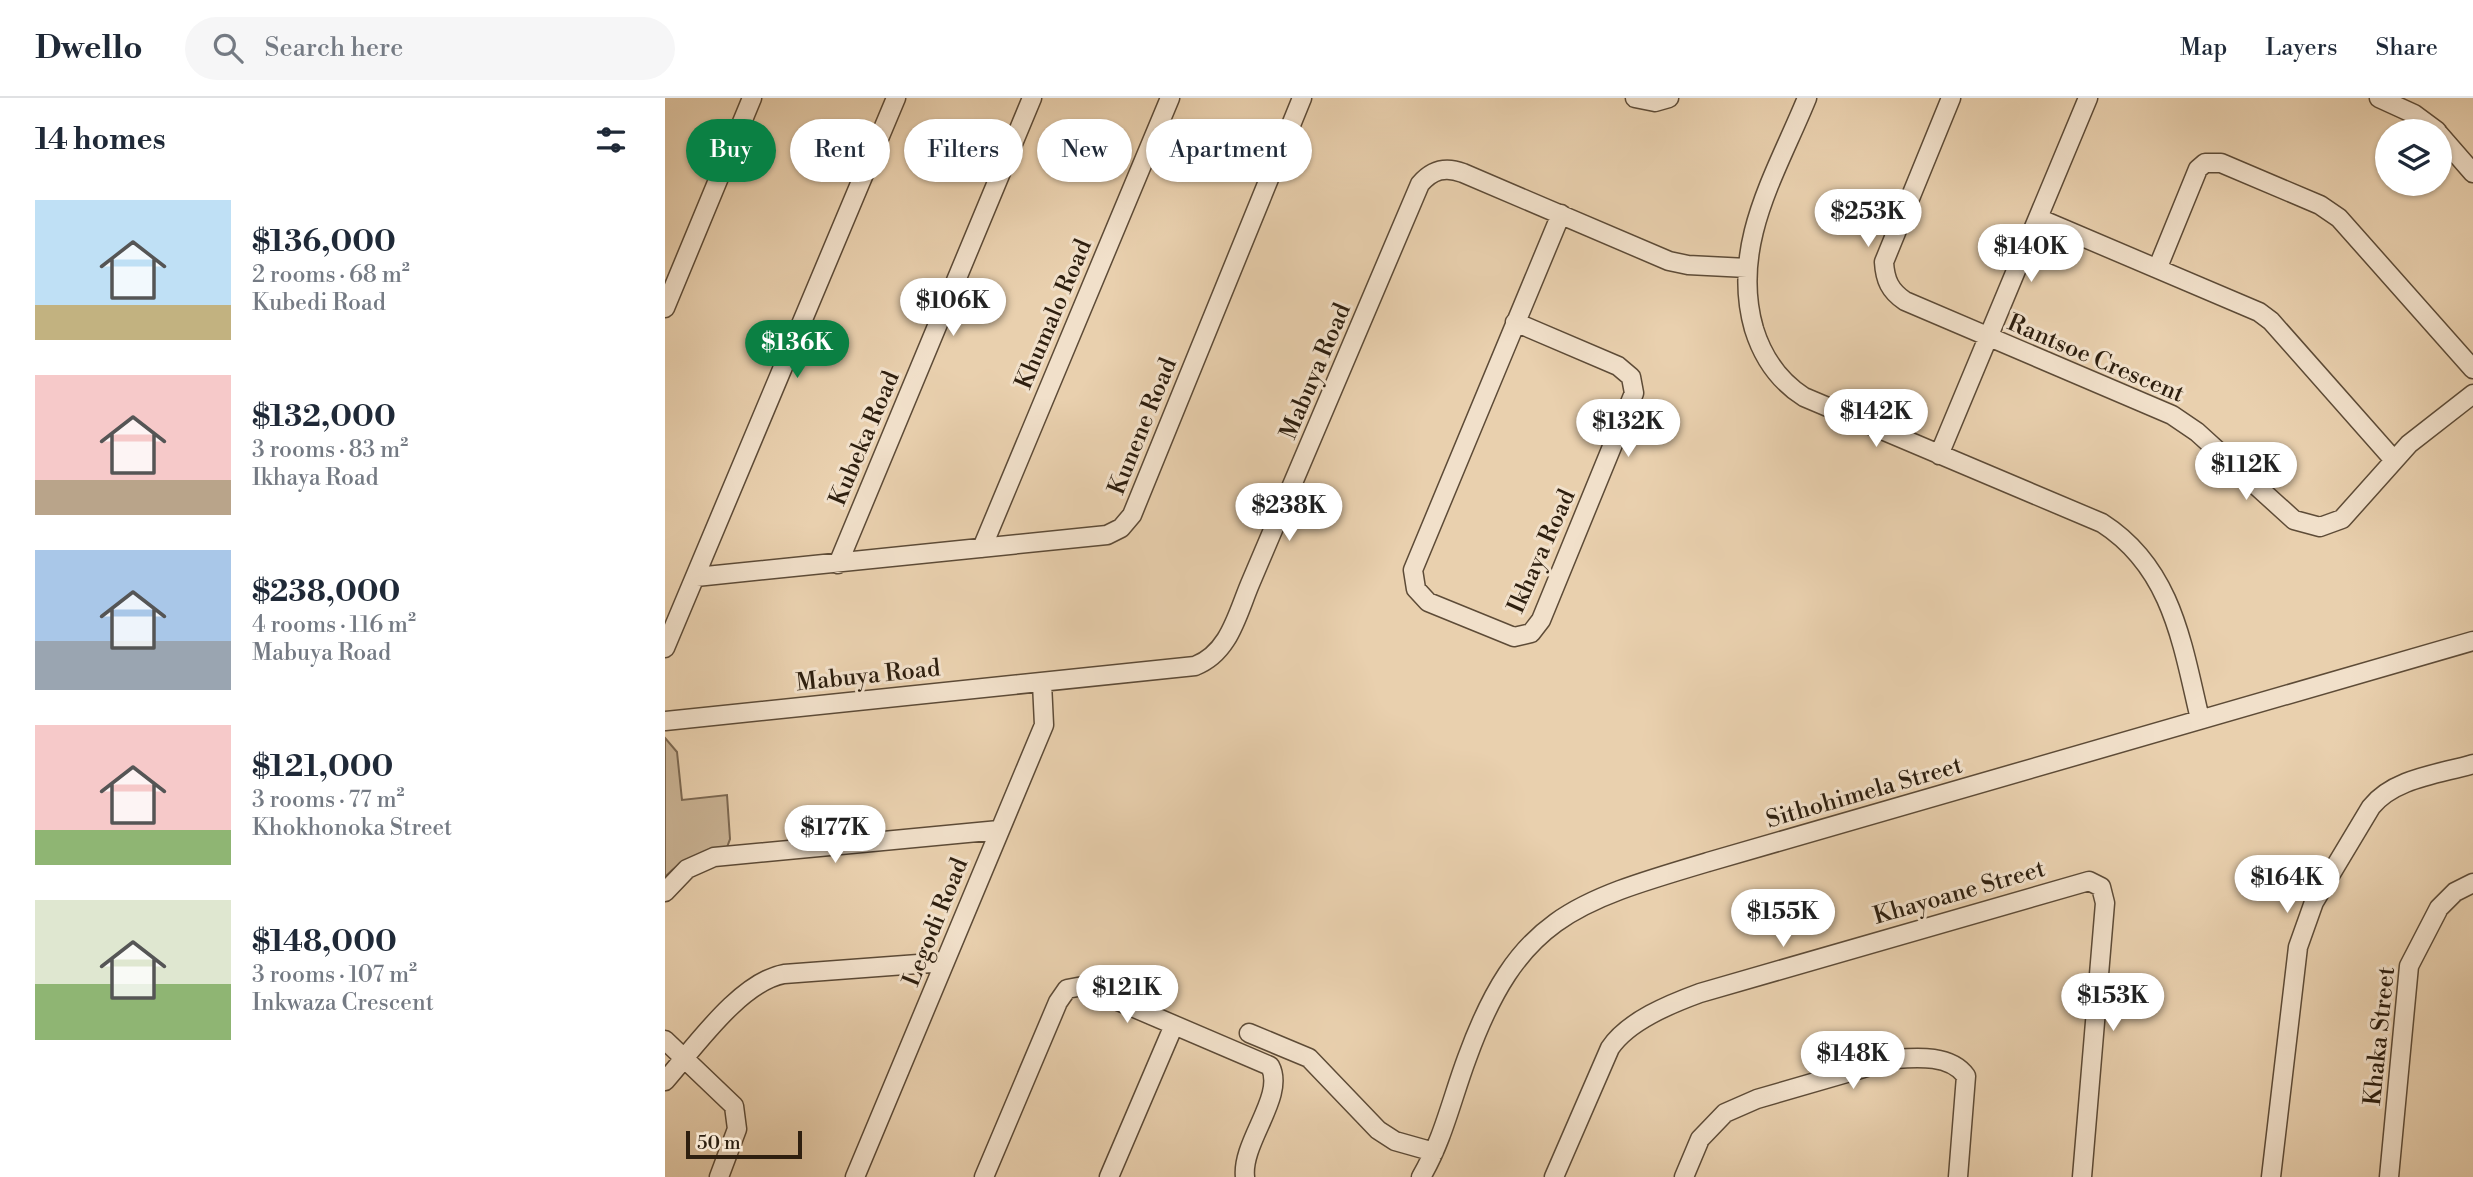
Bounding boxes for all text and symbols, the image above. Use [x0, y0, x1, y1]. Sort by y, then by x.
search box [185, 17, 675, 80]
text: Dwello [35, 28, 143, 69]
icon: search [209, 29, 247, 67]
text: Search here [265, 32, 403, 64]
text: Map [2180, 33, 2227, 63]
text: Layers [2265, 33, 2337, 63]
text: Share [2375, 33, 2438, 63]
chip: Buy [686, 119, 776, 182]
chip: Rent [790, 119, 890, 182]
chip: Filters [904, 119, 1023, 182]
chip: New [1037, 119, 1132, 182]
chip: Apartment [1146, 119, 1312, 182]
map controls [2375, 119, 2452, 196]
button: layers [2375, 119, 2452, 196]
text: 14 homes [35, 121, 166, 159]
icon: filters [592, 121, 630, 159]
pin: $253K [1819, 190, 1917, 249]
text: $253K [1831, 198, 1905, 226]
text: $136,000 [252, 223, 396, 261]
pin: $140K [1982, 225, 2080, 284]
icon: home [91, 228, 175, 312]
text: $140K [1994, 233, 2068, 261]
street label: Khumalo Road [1009, 235, 1099, 394]
text: 2 rooms · 68 m² [252, 261, 410, 289]
pin: $106K [904, 278, 1002, 338]
text: $106K [916, 287, 990, 315]
text: Kubedi Road [252, 289, 386, 317]
street label: Mabuya Road [1274, 298, 1358, 444]
street label: Rantsoe Crescent [2003, 308, 2189, 410]
pin: $136K [748, 320, 846, 380]
text: $136K [761, 329, 833, 357]
street label: Kunene Road [1102, 353, 1184, 499]
street label: Kubeka Road [823, 366, 907, 510]
pin: $142K [1827, 390, 1925, 449]
text: $132,000 [252, 398, 396, 436]
text: $142K [1840, 398, 1912, 426]
pin: $132K [1579, 400, 1677, 459]
icon: home [91, 403, 175, 487]
text: $132K [1592, 408, 1664, 436]
text: 3 rooms · 83 m² [252, 436, 408, 464]
pin: $112K [2197, 442, 2295, 502]
text: $112K [2211, 451, 2281, 479]
text: Ikhaya Road [252, 464, 379, 492]
pin: $238K [1240, 484, 1338, 543]
street label: Ikhaya Road [1501, 485, 1583, 618]
text: $238K [1251, 492, 1327, 520]
text: $238,000 [252, 573, 400, 611]
icon: home [91, 578, 175, 662]
text: 4 rooms · 116 m² [252, 611, 416, 639]
text: Mabuya Road [252, 639, 391, 667]
street label: Mabuya Road [794, 653, 942, 698]
text: $121,000 [252, 748, 393, 786]
street label: Sithohimela Street [1763, 750, 1966, 835]
icon: home [91, 753, 175, 837]
text: 3 rooms · 77 m² [252, 786, 405, 814]
pin: $177K [786, 806, 884, 865]
text: Khokhonoka Street [252, 814, 452, 842]
text: $177K [801, 814, 869, 842]
street label: Legodi Road [897, 853, 975, 991]
street label: Khayoane Street [1870, 854, 2049, 932]
pin: $164K [2238, 856, 2336, 915]
text: $164K [2251, 864, 2323, 892]
pin: $155K [1734, 890, 1832, 949]
text: $155K [1747, 898, 1819, 926]
text: $148,000 [252, 923, 397, 961]
icon: home [91, 928, 175, 1012]
text: 3 rooms · 107 m² [252, 961, 417, 989]
pin: $121K [1078, 965, 1176, 1025]
street label: Khaka Street [2358, 965, 2402, 1107]
text: $121K [1092, 974, 1162, 1002]
pin: $153K [2064, 974, 2162, 1033]
text: $153K [2077, 982, 2149, 1010]
text: Inkwaza Crescent [252, 989, 434, 1017]
pin: $148K [1804, 1032, 1902, 1091]
text: $148K [1817, 1040, 1889, 1068]
scale bar [686, 1128, 801, 1160]
text: 50 m [697, 1131, 741, 1155]

